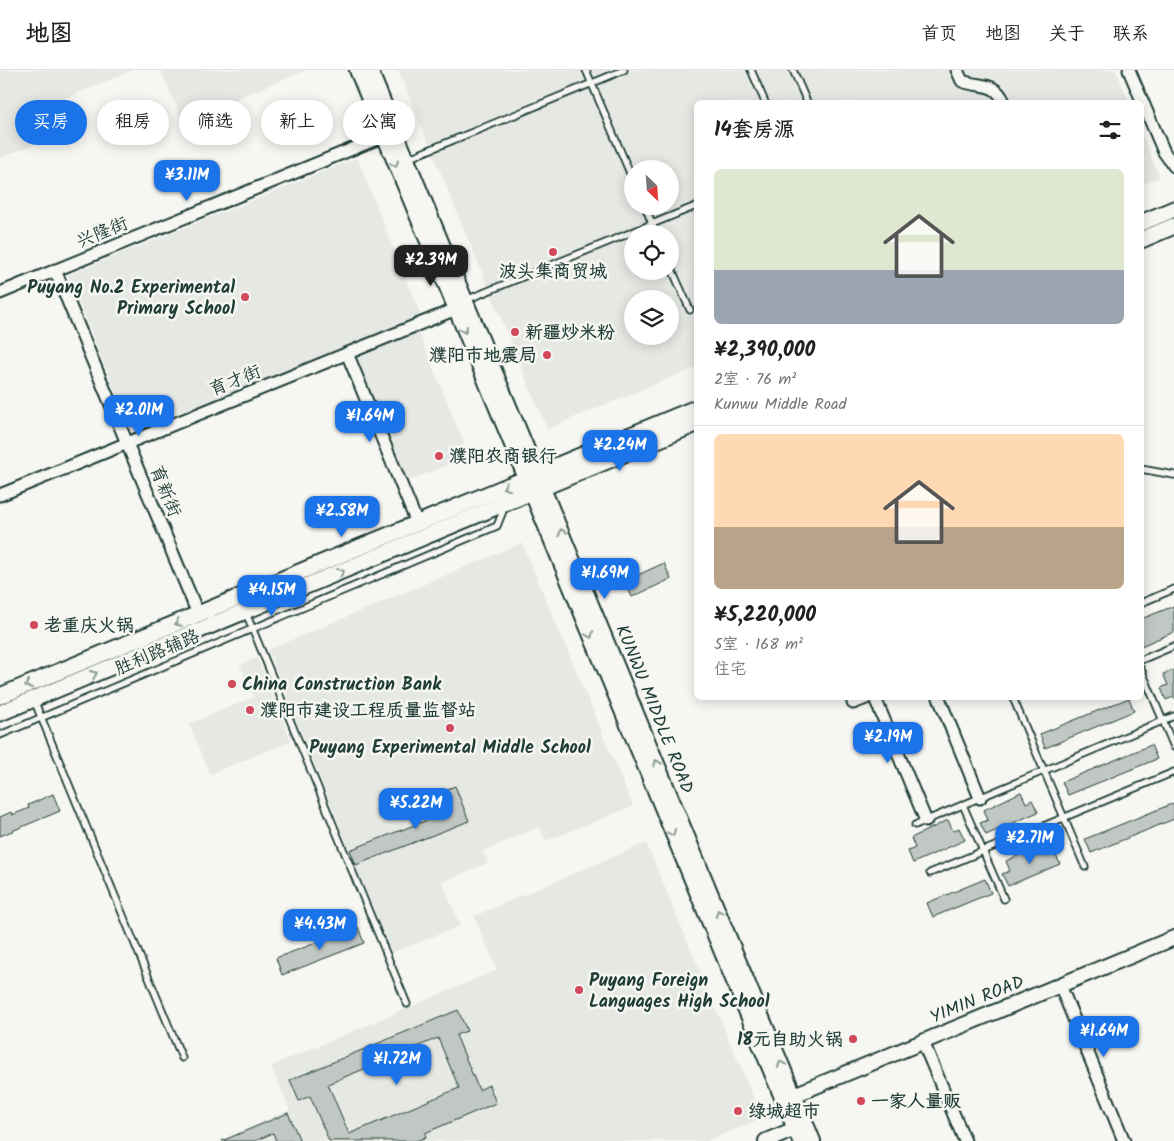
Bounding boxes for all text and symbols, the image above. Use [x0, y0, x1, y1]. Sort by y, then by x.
text: 地图 [25, 15, 73, 54]
text: 首页 [921, 20, 957, 49]
text: 地图 [985, 20, 1021, 49]
text: 关于 [1049, 20, 1085, 49]
text: 联系 [1113, 20, 1149, 49]
chip: 买房 [15, 100, 87, 145]
chip: 租房 [97, 100, 169, 145]
chip: 筛选 [179, 100, 251, 145]
chip: 新上 [261, 100, 333, 145]
chip: 公寓 [343, 100, 415, 145]
text: 14套房源 [714, 114, 795, 147]
icon: filters [1096, 116, 1124, 144]
one-way arrow [390, 159, 400, 167]
pin: ¥3.11M [146, 160, 228, 202]
north arrow [624, 160, 679, 215]
map controls [624, 160, 679, 345]
text: ¥3.11M [165, 163, 209, 188]
icon: home [874, 201, 964, 291]
street label: 兴隆街 [72, 210, 133, 257]
button: locate [624, 225, 679, 280]
pin: ¥2.39M [390, 244, 472, 287]
marker: 波头集商贸城 [547, 246, 559, 258]
text: ¥2.39M [405, 248, 457, 273]
place label: 波头集商贸城 [499, 258, 607, 287]
place label: Puyang No.2 Experimental Primary School [27, 274, 235, 324]
button: layers [624, 290, 679, 345]
marker: Puyang No.2 Experimental Primary School [239, 291, 251, 303]
place label: 新疆炒米粉 [525, 319, 615, 348]
one-way arrow [458, 325, 469, 334]
marker: 新疆炒米粉 [509, 326, 521, 338]
text: ¥2,390,000 [714, 334, 815, 367]
place label: 濮阳市地震局 [429, 342, 537, 371]
marker: 濮阳市地震局 [541, 349, 553, 361]
street label: 育才街 [205, 358, 266, 405]
text: 2室 · 76 m² [714, 367, 796, 392]
text: Kunwu Middle Road [714, 392, 847, 417]
pin: ¥2.01M [98, 394, 180, 437]
text: ¥2.01M [115, 398, 163, 423]
pin: ¥1.64M [329, 400, 411, 443]
text: ¥1.64M [346, 404, 394, 429]
pin: ¥2.24M [579, 430, 661, 472]
text: ¥2.24M [593, 433, 647, 458]
place label: 濮阳农商银行 [449, 443, 557, 472]
marker: 濮阳农商银行 [433, 450, 445, 462]
street label: 育新街 [141, 461, 188, 522]
icon: home [874, 467, 964, 557]
one-way arrow [502, 480, 511, 491]
pin: ¥2.58M [301, 496, 383, 538]
text: ¥2.58M [316, 499, 368, 524]
one-way arrow [557, 528, 568, 537]
pin: ¥1.69M [564, 558, 646, 600]
text: ¥1.69M [581, 561, 629, 586]
one-way arrow [336, 567, 345, 578]
pin: ¥4.15M [231, 574, 313, 617]
text: ¥4.15M [248, 578, 296, 603]
text: ¥5,220,000 [714, 599, 816, 632]
place label: 老重庆火锅 [44, 612, 134, 641]
one-way arrow [174, 616, 183, 627]
marker: 老重庆火锅 [28, 619, 40, 631]
street label: KUNWU MIDDLE ROAD [606, 621, 701, 799]
street label: 胜利路辅路 [110, 622, 205, 684]
one-way arrow [584, 630, 595, 639]
text: 5室 · 168 m² [714, 632, 803, 657]
text: 住宅 [714, 657, 746, 682]
one-way arrow [89, 670, 97, 680]
place label: China Construction Bank [242, 671, 442, 700]
marker: China Construction Bank [226, 678, 238, 690]
one-way arrow [24, 679, 33, 689]
place label: 濮阳市建设工程质量监督站 [260, 697, 476, 726]
marker: 濮阳市建设工程质量监督站 [244, 704, 256, 716]
marker: Puyang Experimental Middle School [444, 722, 456, 734]
pin: ¥2.19M [847, 722, 929, 764]
text: ¥2.19M [864, 725, 912, 750]
place label: Puyang Experimental Middle School [309, 734, 591, 763]
one-way arrow [653, 759, 664, 768]
pin: ¥5.22M [375, 788, 457, 830]
text: ¥5.22M [390, 791, 442, 816]
pin: ¥2.71M [989, 822, 1071, 865]
text: ¥2.71M [1006, 826, 1054, 851]
one-way arrow [666, 828, 677, 837]
pin: ¥4.43M [279, 908, 361, 951]
one-way arrow [715, 910, 725, 918]
text: ¥4.43M [294, 912, 346, 937]
place label: Puyang Foreign Languages High School [589, 967, 770, 1017]
street label: YIMIN ROAD [926, 968, 1029, 1032]
marker: Puyang Foreign Languages High School [573, 984, 585, 996]
pin: ¥1.64M [1063, 1016, 1145, 1058]
text: ¥1.64M [1080, 1019, 1128, 1044]
place label: 18元自助火锅 [737, 1026, 843, 1055]
marker: 18元自助火锅 [847, 1033, 859, 1045]
pin: ¥1.72M [356, 1044, 438, 1086]
text: ¥1.72M [373, 1047, 421, 1072]
one-way arrow [777, 1060, 788, 1069]
place label: 一家人量贩 [871, 1088, 961, 1117]
marker: 一家人量贩 [855, 1095, 867, 1107]
place label: 绿城超市 [748, 1098, 820, 1127]
marker: 绿城超市 [732, 1105, 744, 1117]

